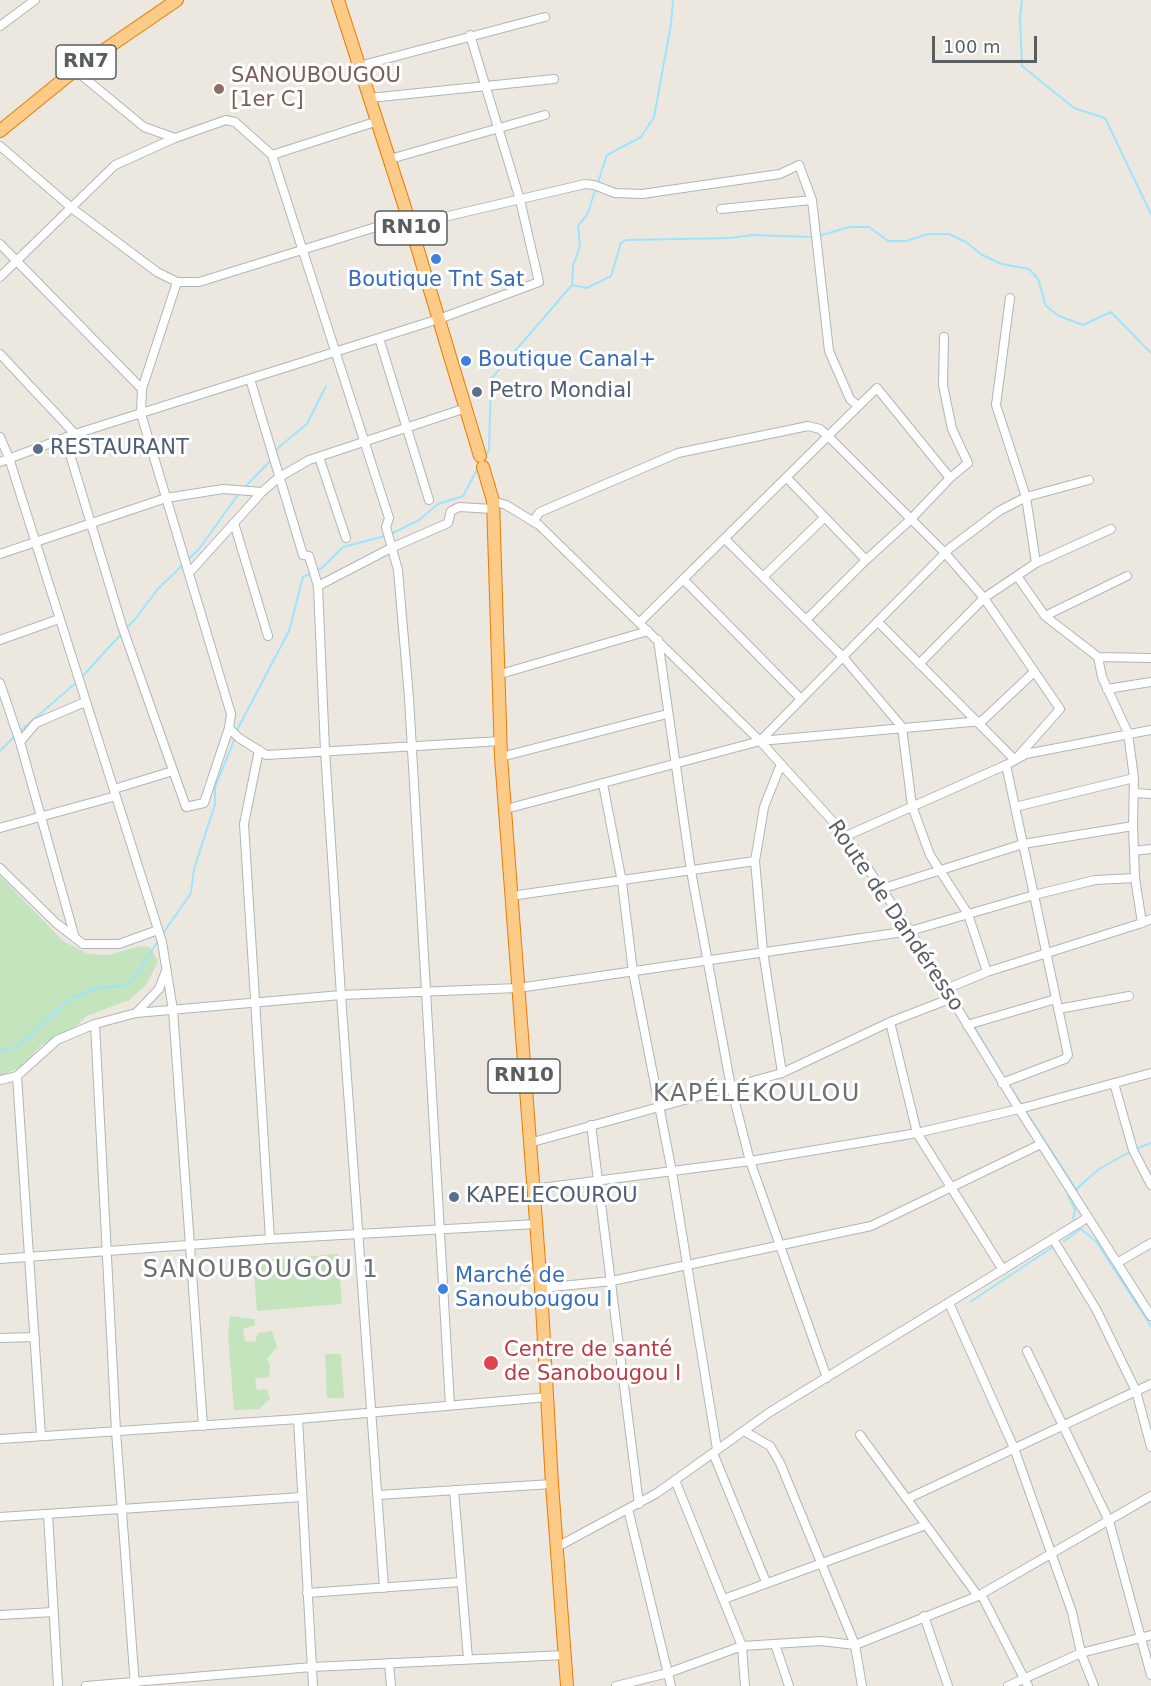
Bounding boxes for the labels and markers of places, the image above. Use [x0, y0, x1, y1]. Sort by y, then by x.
place label: SANOUBOUGOU [1er C] [231, 64, 401, 114]
marker: SANOUBOUGOU [1er C] [212, 82, 226, 96]
marker: Boutique Tnt Sat [429, 252, 443, 266]
place label: Boutique Tnt Sat [348, 268, 524, 294]
place label: Boutique Canal+ [478, 348, 656, 374]
marker: Boutique Canal+ [459, 354, 473, 368]
place label: Petro Mondial [489, 379, 632, 405]
marker: Petro Mondial [470, 385, 484, 399]
place label: RESTAURANT [50, 436, 189, 462]
marker: RESTAURANT [31, 442, 45, 456]
place label: KAPELECOUROU [466, 1184, 638, 1210]
marker: KAPELECOUROU [447, 1190, 461, 1204]
place label: Marché de Sanoubougou I [455, 1264, 613, 1314]
marker: Marché de Sanoubougou I [436, 1282, 450, 1296]
place label: Centre de santé de Sanobougou I [504, 1338, 681, 1388]
marker: Centre de santé de Sanobougou I [482, 1354, 500, 1372]

